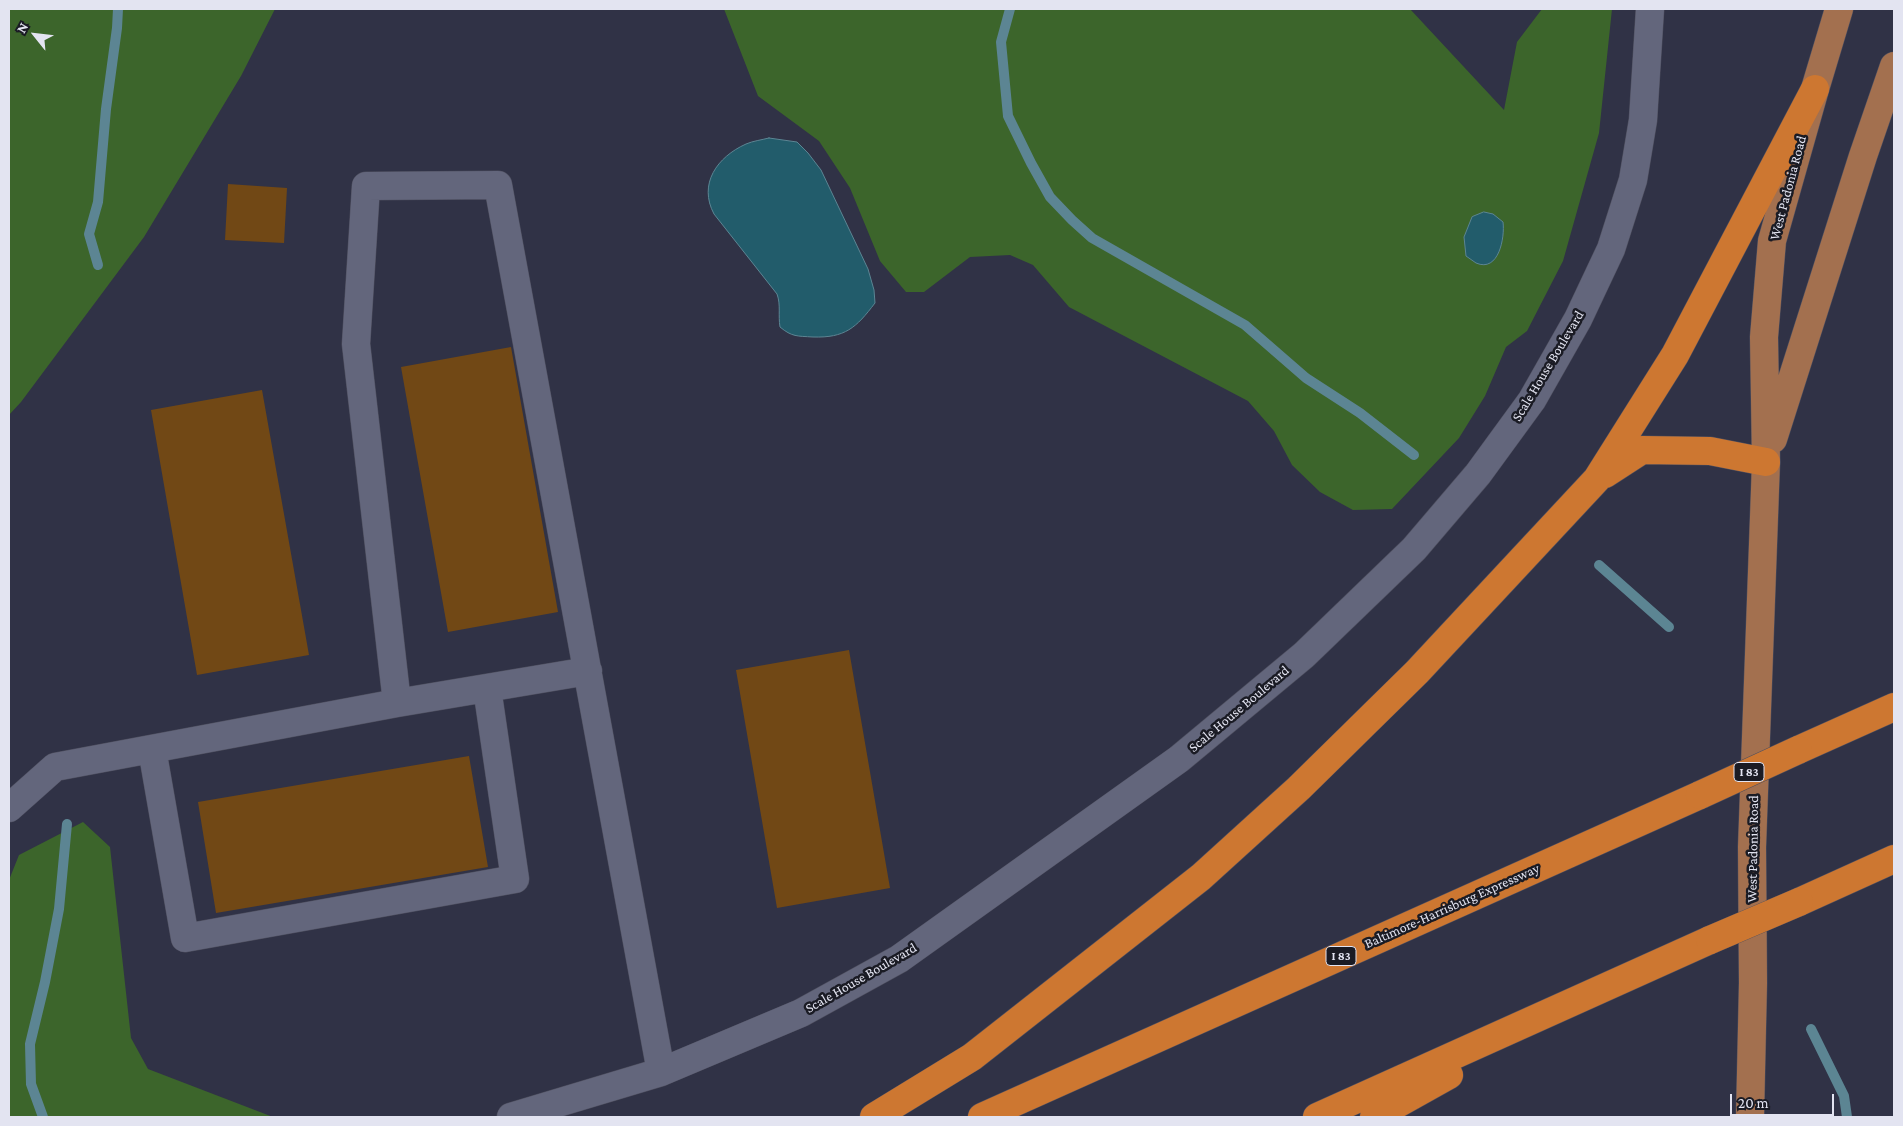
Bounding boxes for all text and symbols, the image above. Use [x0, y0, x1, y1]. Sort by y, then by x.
north arrow [10, 10, 60, 60]
text: N [13, 20, 31, 36]
street label: West Padonia Road [1766, 134, 1810, 242]
street label: Scale House Boulevard [1508, 308, 1588, 424]
street label: Scale House Boulevard [1185, 662, 1293, 756]
road number: I 83 [1734, 762, 1764, 782]
street label: West Padonia Road [1744, 795, 1762, 903]
street label: Baltimore-Harrisburg Expressway [1362, 860, 1542, 952]
street label: Scale House Boulevard [802, 939, 920, 1017]
road number: I 83 [1326, 946, 1356, 966]
scale bar [1733, 1084, 1837, 1116]
text: 20 m [1738, 1095, 1769, 1111]

